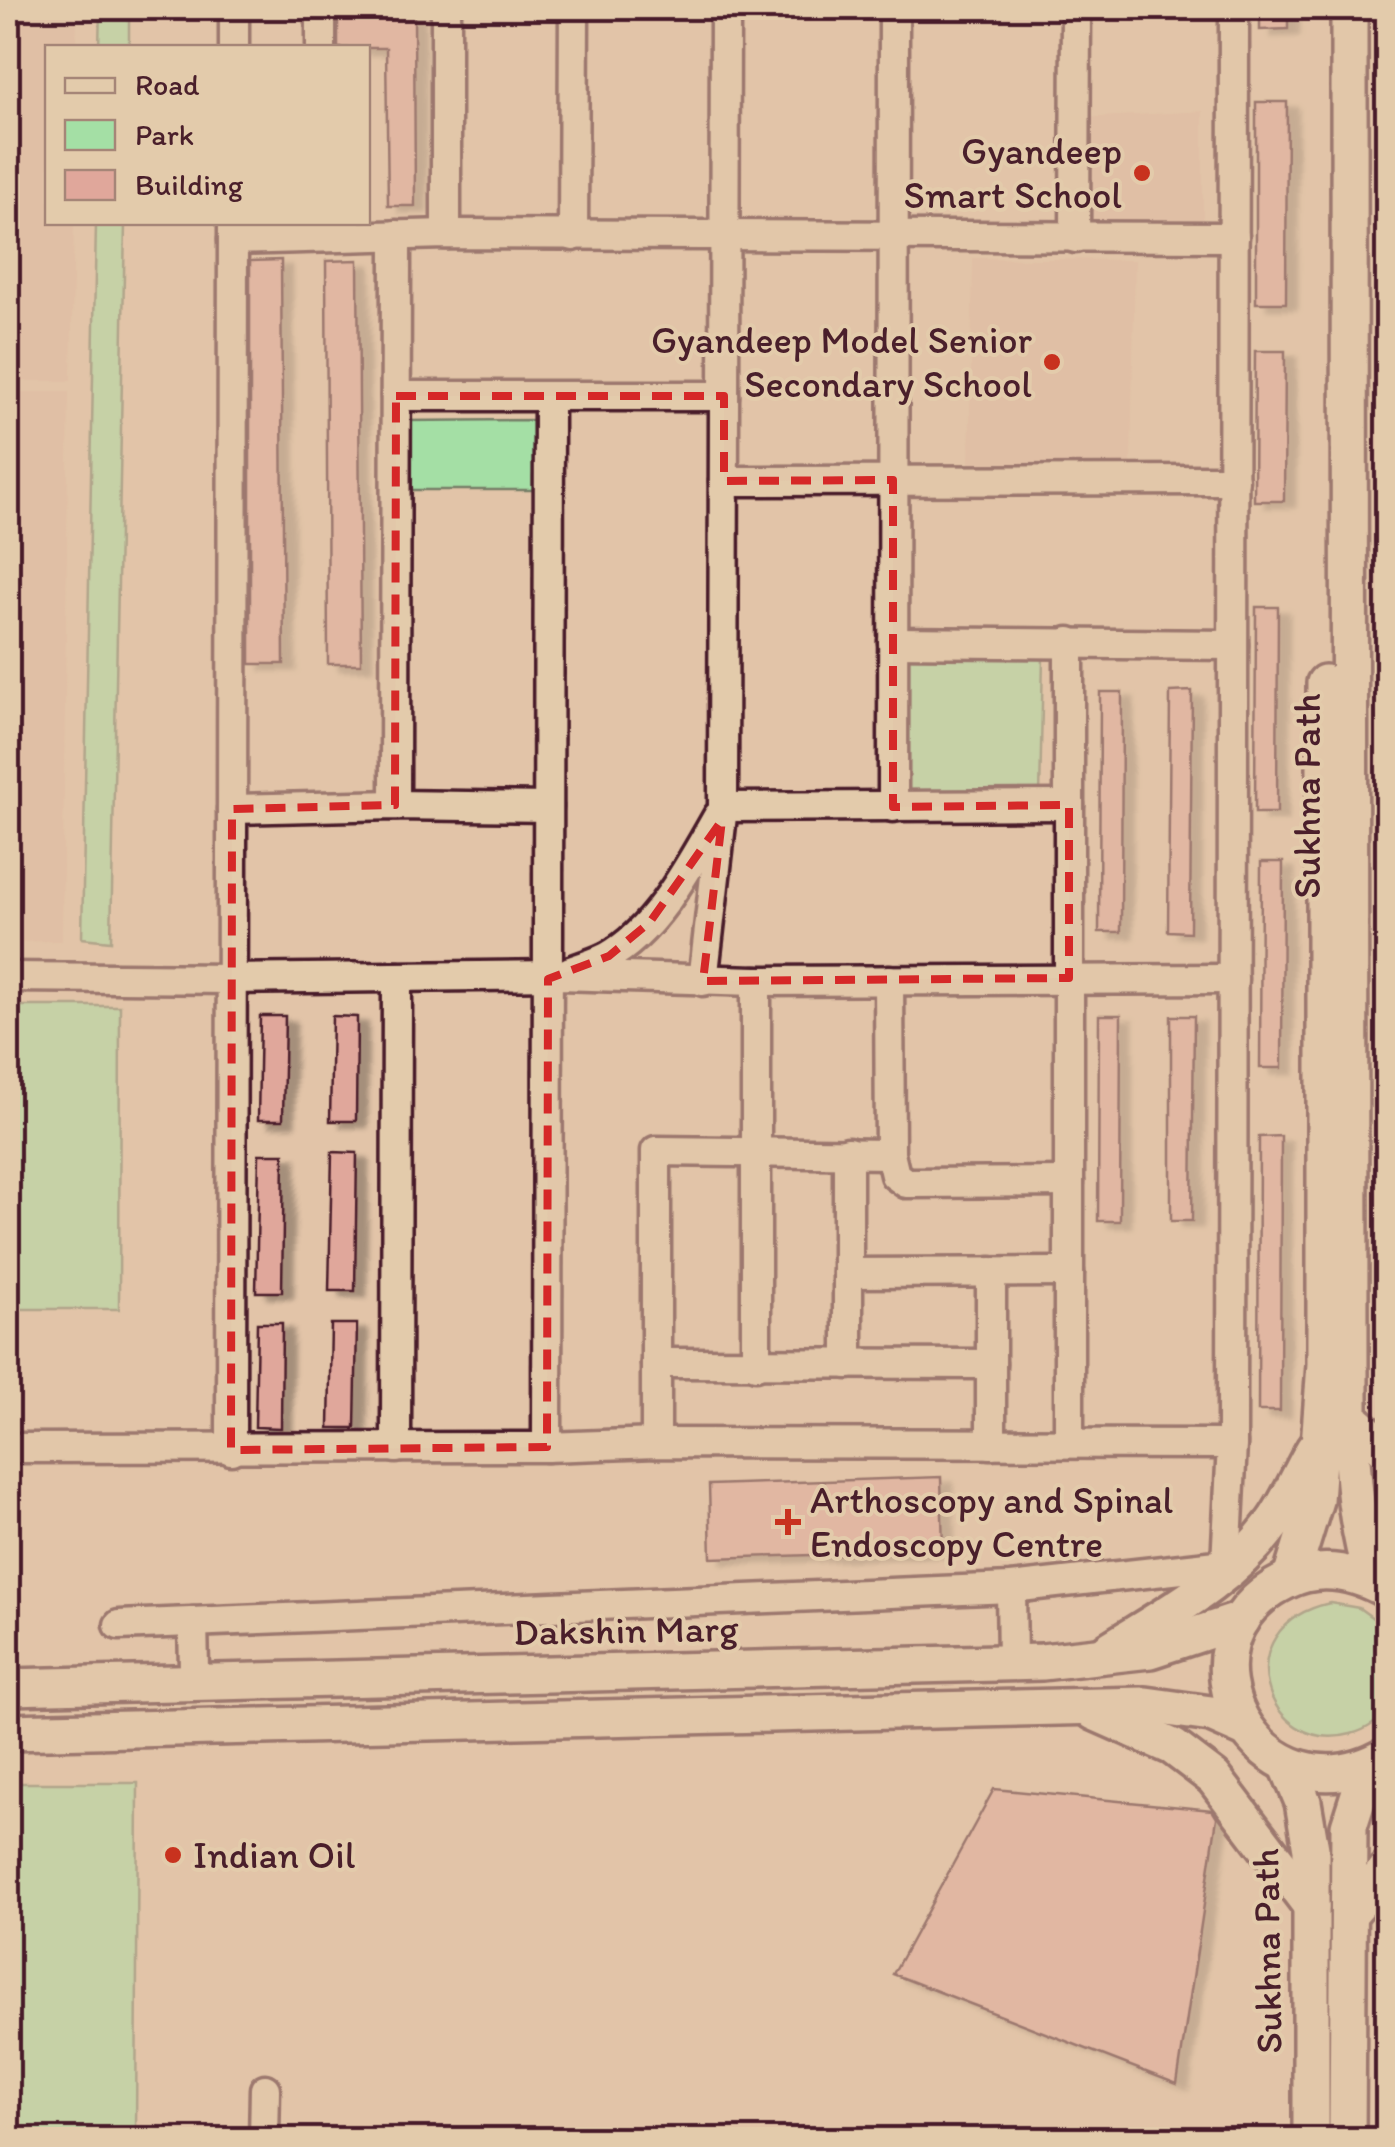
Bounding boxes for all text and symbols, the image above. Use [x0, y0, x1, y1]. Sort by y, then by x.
legend [45, 45, 370, 225]
text: Road [135, 66, 200, 103]
text: Park [135, 116, 194, 153]
place label: Gyandeep Smart School [904, 128, 1122, 218]
marker: Gyandeep Smart School [1131, 162, 1153, 184]
text: Building [135, 166, 244, 203]
place label: Gyandeep Model Senior Secondary School [651, 317, 1033, 407]
marker: Gyandeep Model Senior Secondary School [1041, 351, 1063, 373]
street label: Sukhna Path [1284, 693, 1330, 899]
place label: Arthoscopy and Spinal Endoscopy Centre [810, 1477, 1174, 1567]
marker: Arthoscopy and Spinal Endoscopy Centre [775, 1509, 801, 1535]
street label: Dakshin Marg [513, 1605, 739, 1655]
place label: Indian Oil [193, 1832, 356, 1878]
marker: Indian Oil [162, 1844, 184, 1866]
street label: Sukhna Path [1242, 1848, 1292, 2054]

